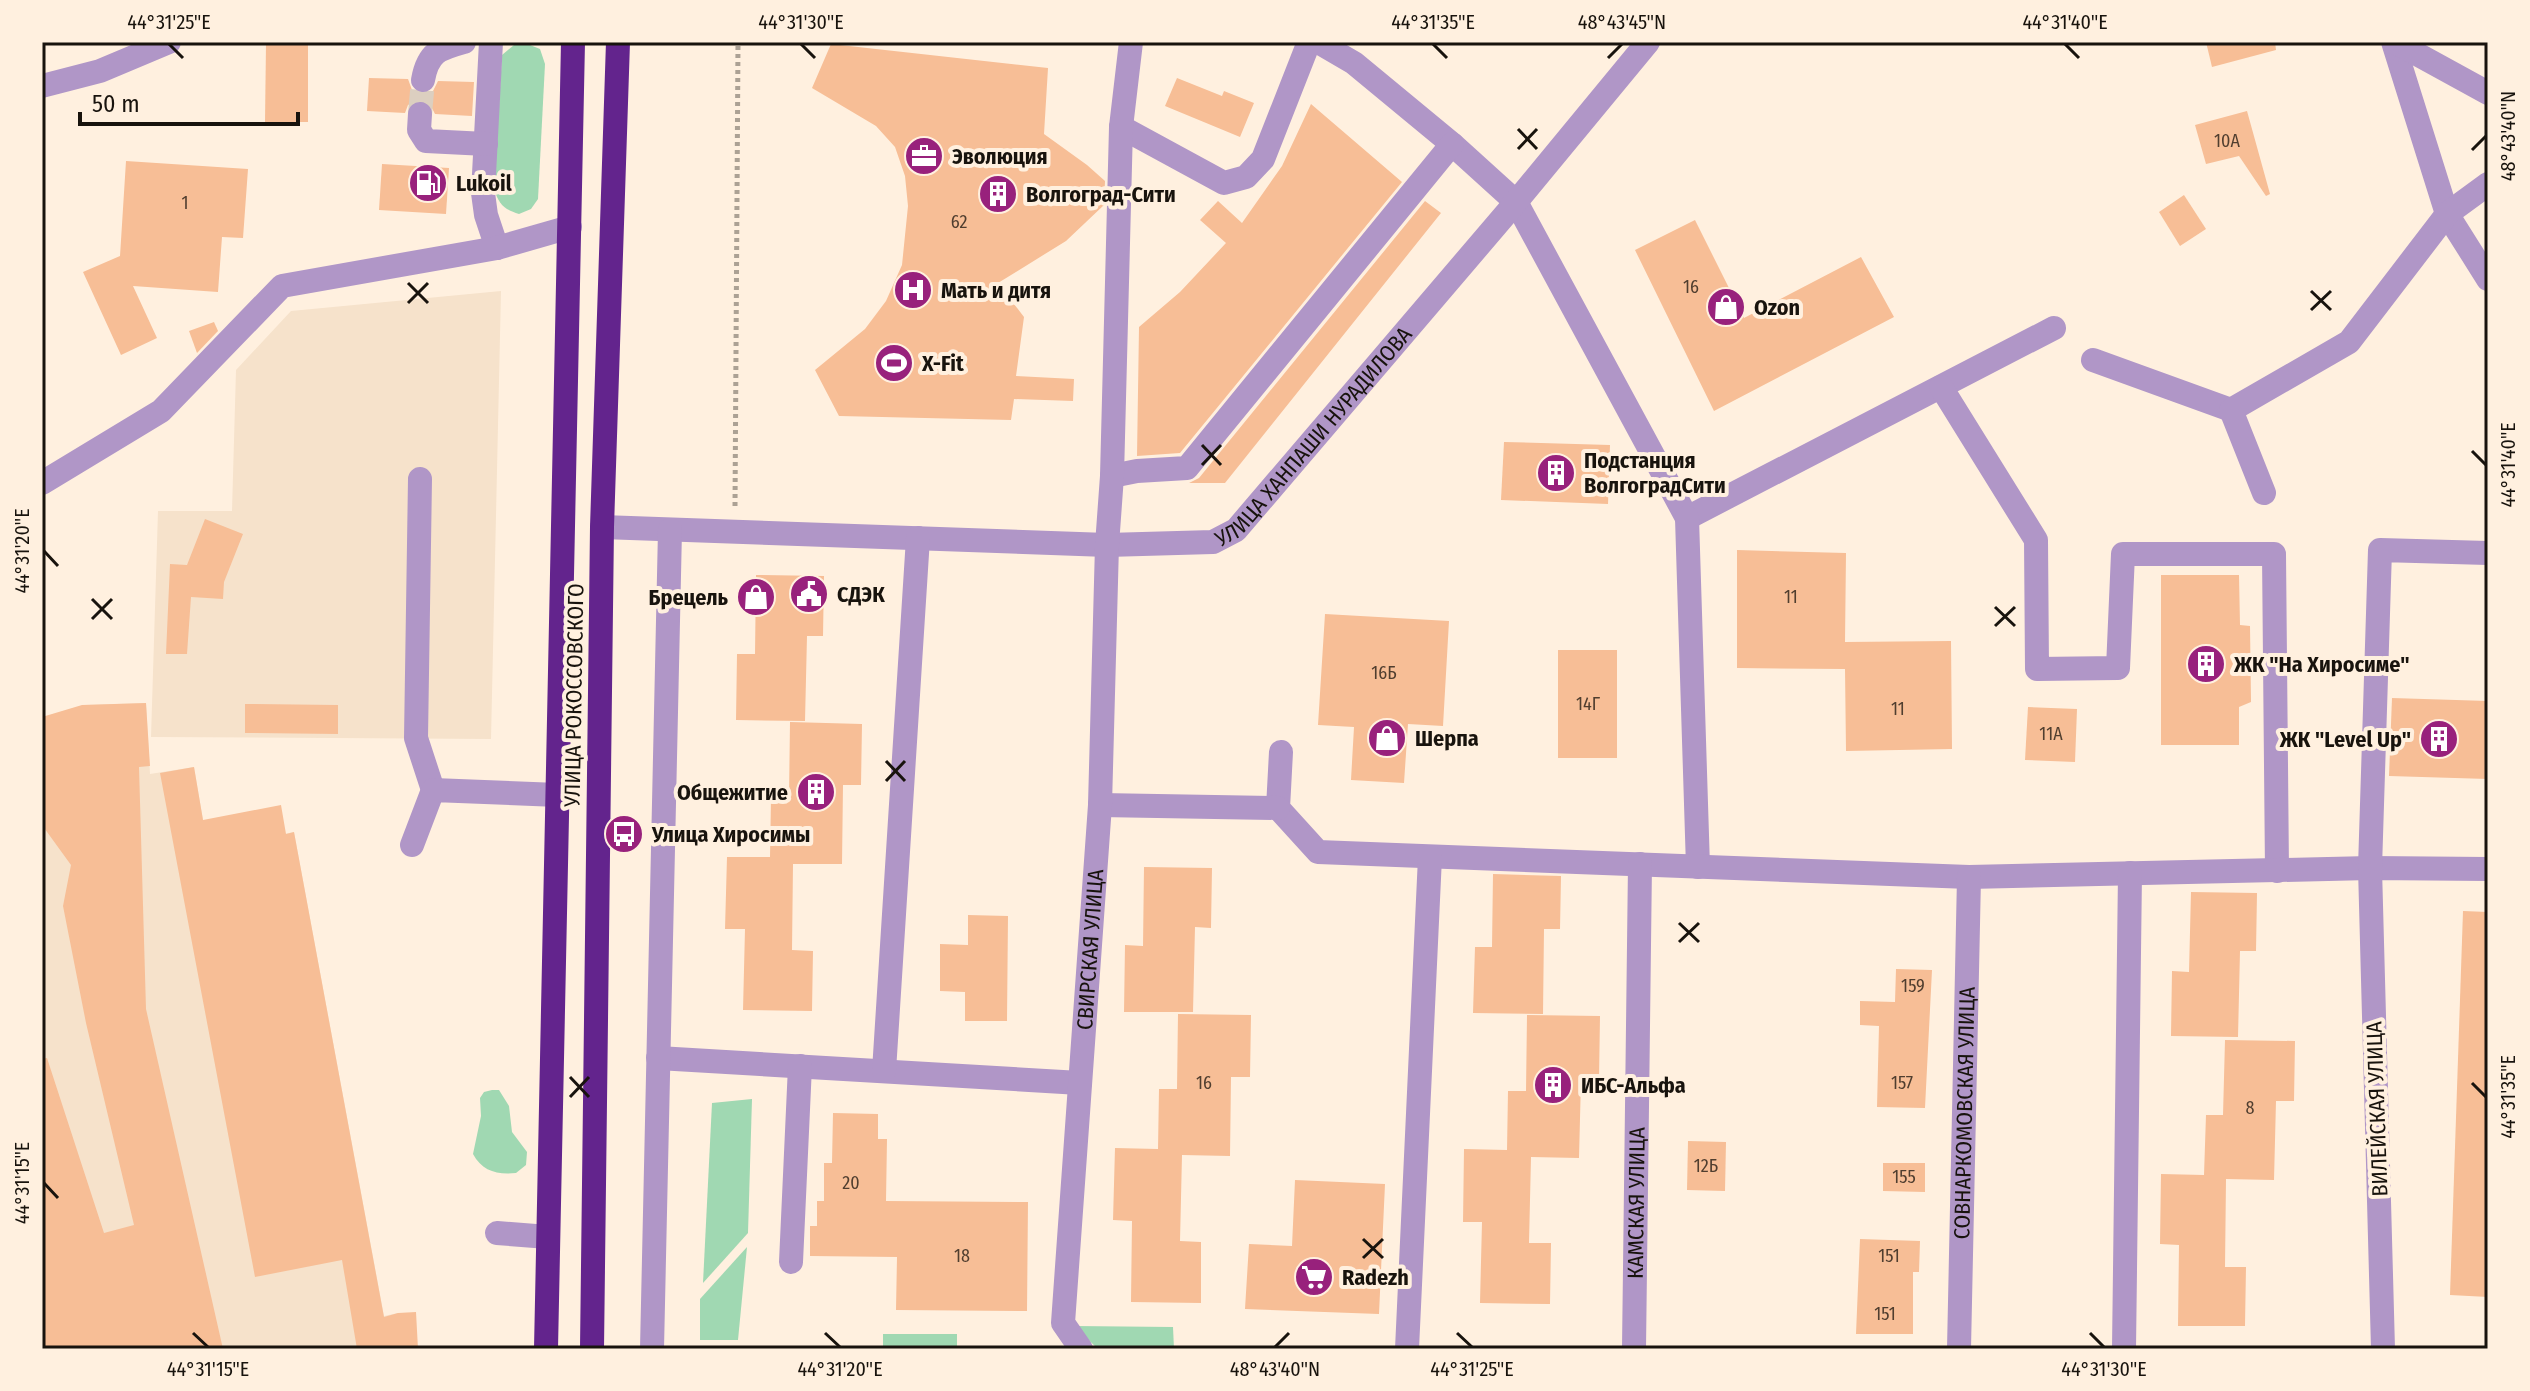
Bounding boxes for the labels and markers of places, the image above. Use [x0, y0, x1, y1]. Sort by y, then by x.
office icon: Эволюция [903, 135, 945, 177]
place label: Эволюция [952, 143, 1048, 170]
fuel station icon: Lukoil [407, 162, 449, 204]
place label: Lukoil [456, 170, 513, 197]
building icon: Волгоград-Сити [977, 173, 1019, 215]
place label: Волгоград-Сити [1026, 181, 1176, 208]
hospital icon: Мать и дитя [892, 269, 934, 311]
place label: Мать и дитя [941, 277, 1051, 304]
shop icon: Ozon [1705, 286, 1747, 328]
place label: Ozon [1754, 294, 1800, 321]
sports icon: X-Fit [873, 342, 915, 384]
place label: X-Fit [921, 350, 964, 377]
place label: Подстанция ВолгоградСити [1584, 447, 1726, 499]
building icon: Подстанция ВолгоградСити [1535, 452, 1577, 494]
public building icon: СДЭК [788, 573, 830, 615]
shop icon: Брецель [735, 576, 777, 618]
place label: СДЭК [837, 581, 885, 608]
place label: Брецель [649, 584, 729, 611]
building icon: ЖК "На Хиросиме" [2185, 643, 2227, 685]
place label: ЖК "На Хиросиме" [2233, 651, 2410, 678]
shop icon: Шерпа [1366, 717, 1408, 759]
building icon: ЖК "Level Up" [2418, 718, 2460, 760]
place label: Шерпа [1415, 725, 1479, 752]
place label: ЖК "Level Up" [2279, 726, 2411, 753]
building icon: Общежитие [795, 771, 837, 813]
place label: Общежитие [677, 779, 788, 806]
bus stop icon: Улица Хиросимы [603, 813, 645, 855]
place label: Улица Хиросимы [651, 821, 810, 848]
building icon: ИБС-Альфа [1532, 1064, 1574, 1106]
place label: ИБС-Альфа [1581, 1072, 1686, 1099]
supermarket icon: Radezh [1293, 1256, 1335, 1298]
place label: Radezh [1342, 1264, 1409, 1291]

